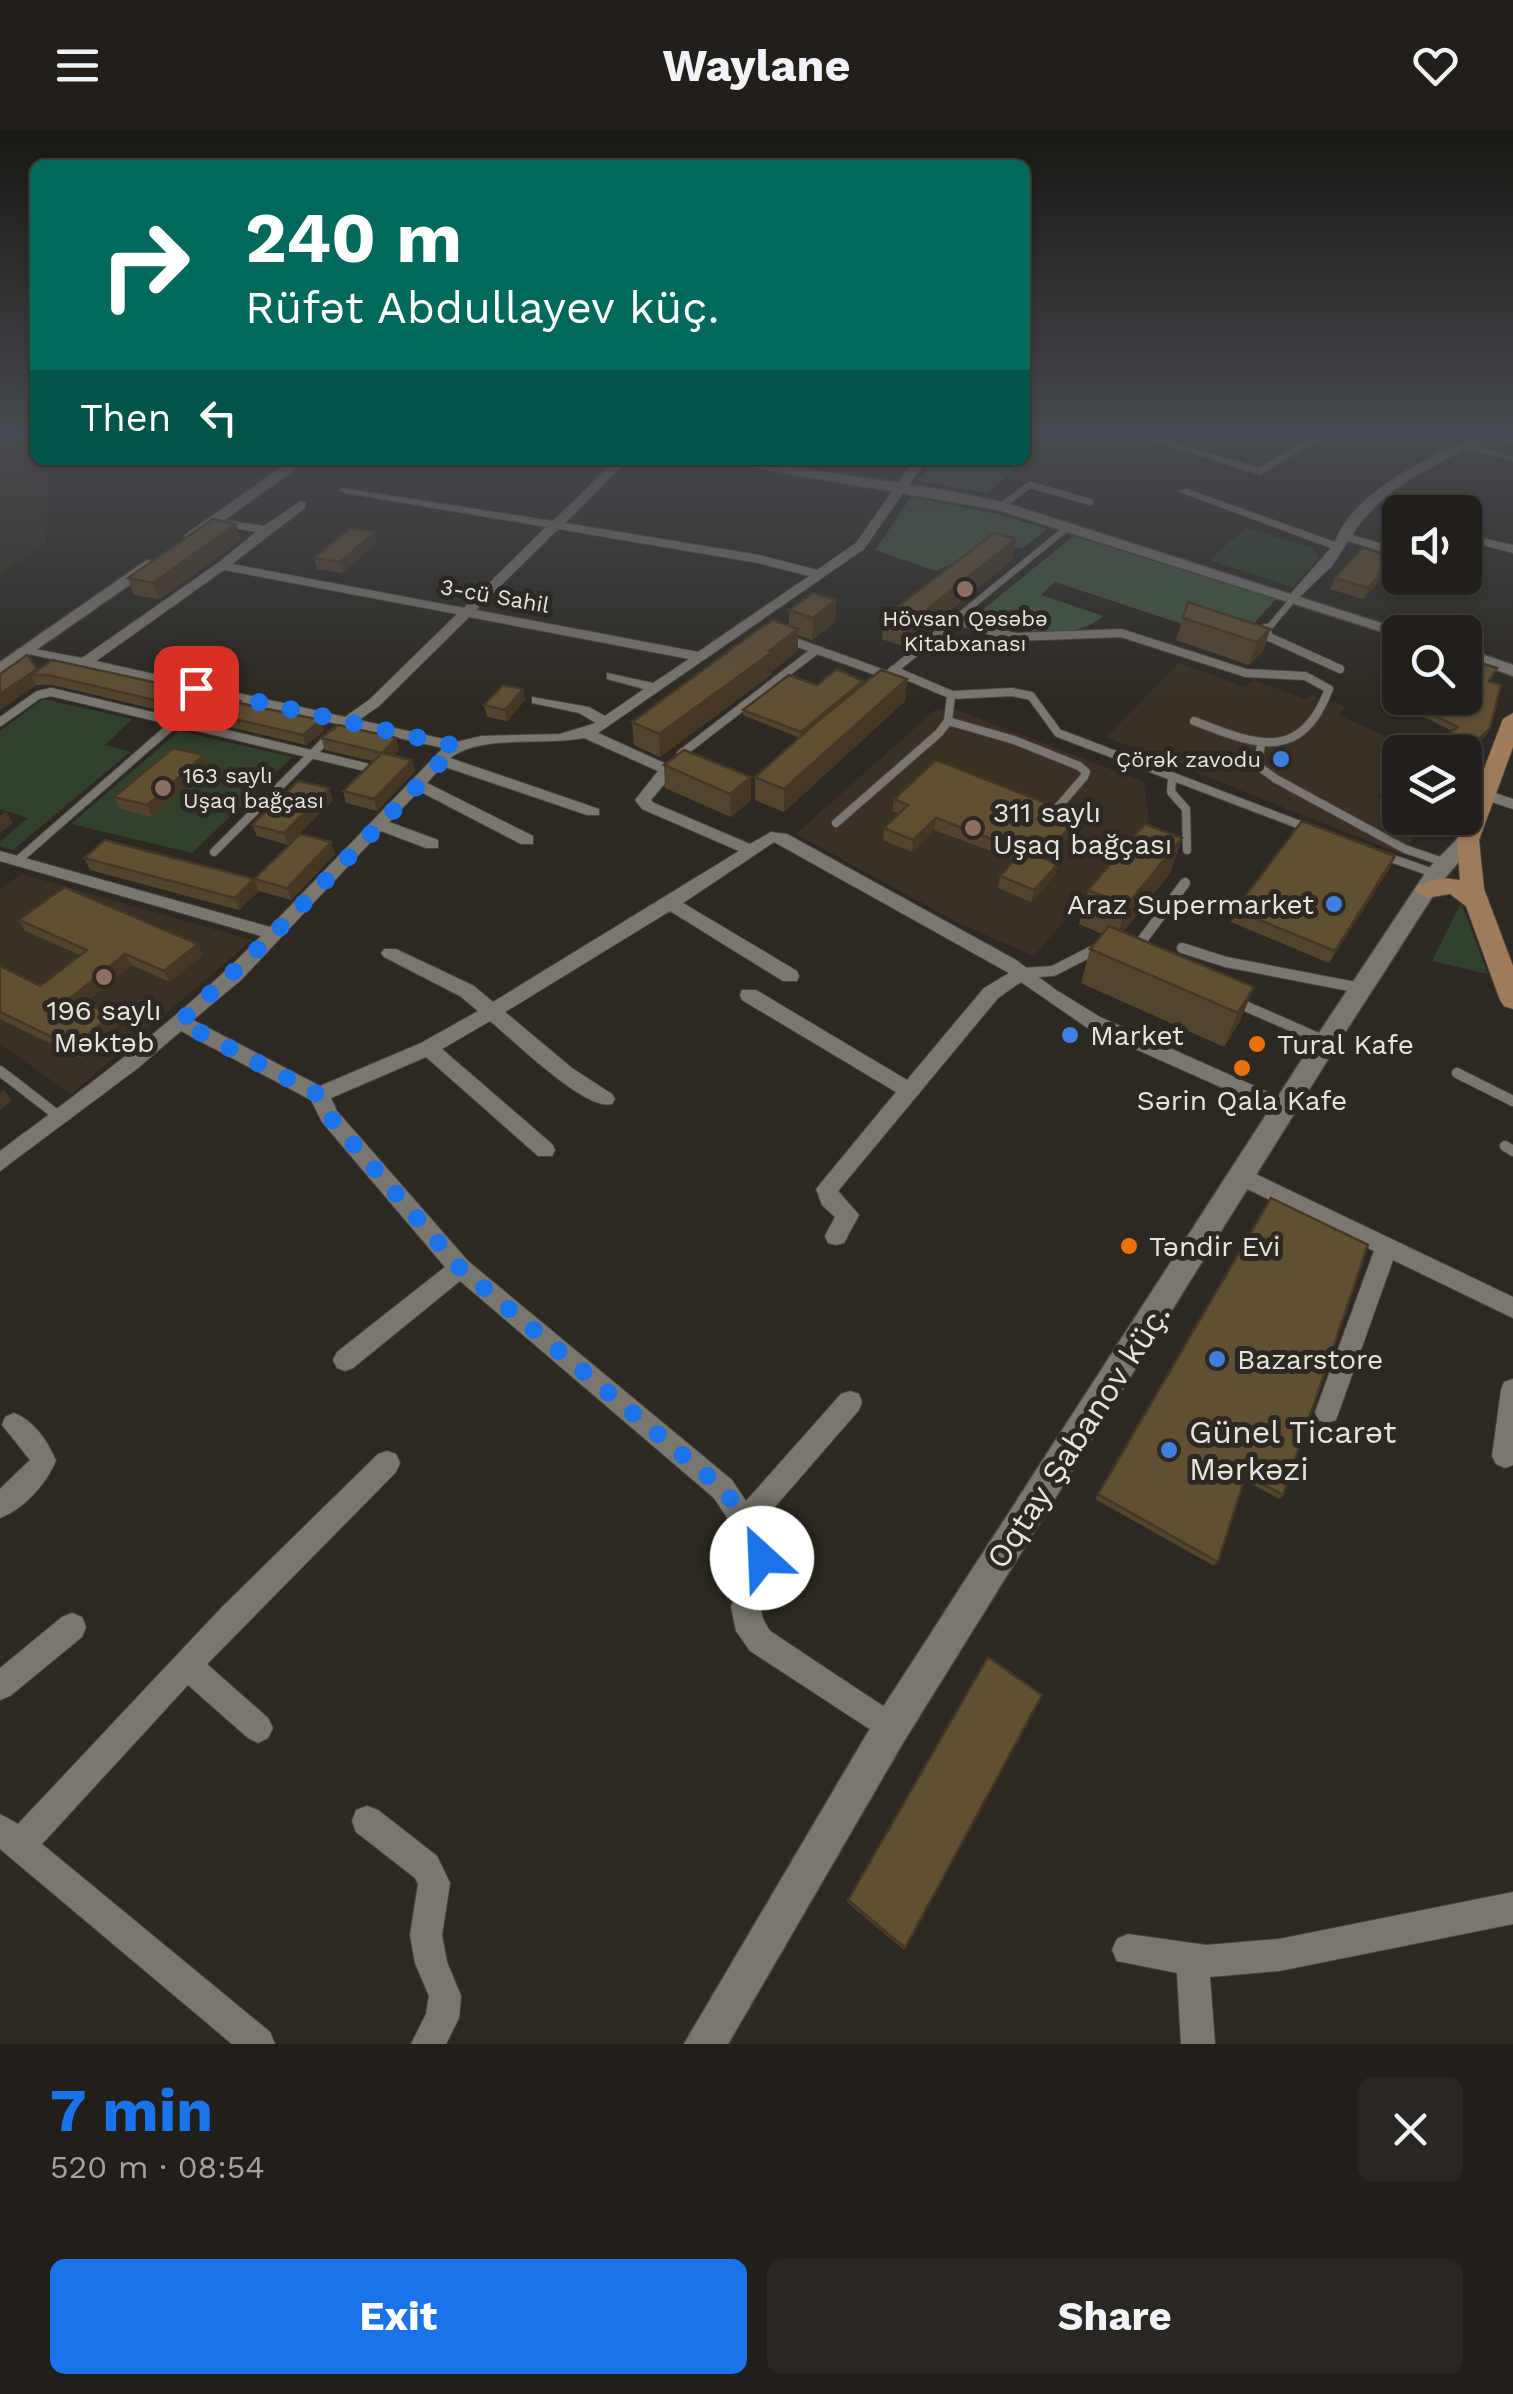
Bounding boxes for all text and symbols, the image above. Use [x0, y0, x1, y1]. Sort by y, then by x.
icon: menu [50, 38, 105, 93]
icon: heart [1408, 38, 1463, 93]
text: Waylane [662, 39, 851, 92]
text: 240 m [245, 197, 462, 279]
icon: right [80, 200, 210, 330]
text: Rüfət Abdullayev küç. [245, 281, 719, 334]
icon: left [191, 390, 246, 445]
text: Then [80, 396, 171, 440]
map controls [1382, 495, 1482, 835]
button: sound [1382, 495, 1482, 595]
street label: 3-cü Sahil [439, 574, 552, 618]
marker: Hövsan Qəsəbə Kitabxanası [954, 578, 976, 600]
place label: Hövsan Qəsəbə Kitabxanası [882, 606, 1048, 656]
button: search [1382, 615, 1482, 715]
pin [154, 646, 239, 731]
icon: arrive [169, 661, 224, 716]
button: layers [1382, 735, 1482, 835]
place label: Çörək zavodu [1116, 747, 1261, 772]
marker: Çörək zavodu [1270, 748, 1292, 770]
place label: 163 saylı Uşaq bağçası [183, 763, 324, 813]
marker: 163 saylı Uşaq bağçası [152, 777, 174, 799]
place label: 311 saylı Uşaq bağçası [993, 796, 1172, 861]
marker: 311 saylı Uşaq bağçası [962, 817, 984, 839]
place label: Araz Supermarket [1067, 888, 1314, 921]
marker: Araz Supermarket [1323, 893, 1345, 915]
marker: 196 saylı Məktəb [93, 966, 115, 988]
place label: 196 saylı Məktəb [46, 994, 162, 1059]
place label: Market [1090, 1019, 1184, 1052]
marker: Market [1059, 1024, 1081, 1046]
place label: Tural Kafe [1277, 1028, 1414, 1061]
marker: Tural Kafe [1246, 1033, 1268, 1055]
marker: Sərin Qala Kafe [1231, 1057, 1253, 1079]
place label: Sərin Qala Kafe [1137, 1084, 1347, 1117]
place label: Təndir Evi [1149, 1230, 1281, 1263]
marker: Təndir Evi [1118, 1235, 1140, 1257]
street label: Oqtay Şabanov küç. [978, 1297, 1178, 1575]
place label: Bazarstore [1237, 1343, 1383, 1376]
marker: Bazarstore [1206, 1348, 1228, 1370]
place label: Günel Ticarət Mərkəzi [1189, 1413, 1396, 1488]
marker: Günel Ticarət Mərkəzi [1158, 1439, 1180, 1461]
position arrow [710, 1506, 814, 1610]
text: 7 min [50, 2075, 213, 2146]
button: close [1358, 2077, 1463, 2182]
text: 520 m · 08:54 [50, 2148, 265, 2186]
button: Exit [50, 2259, 747, 2374]
button: Share [767, 2259, 1463, 2374]

